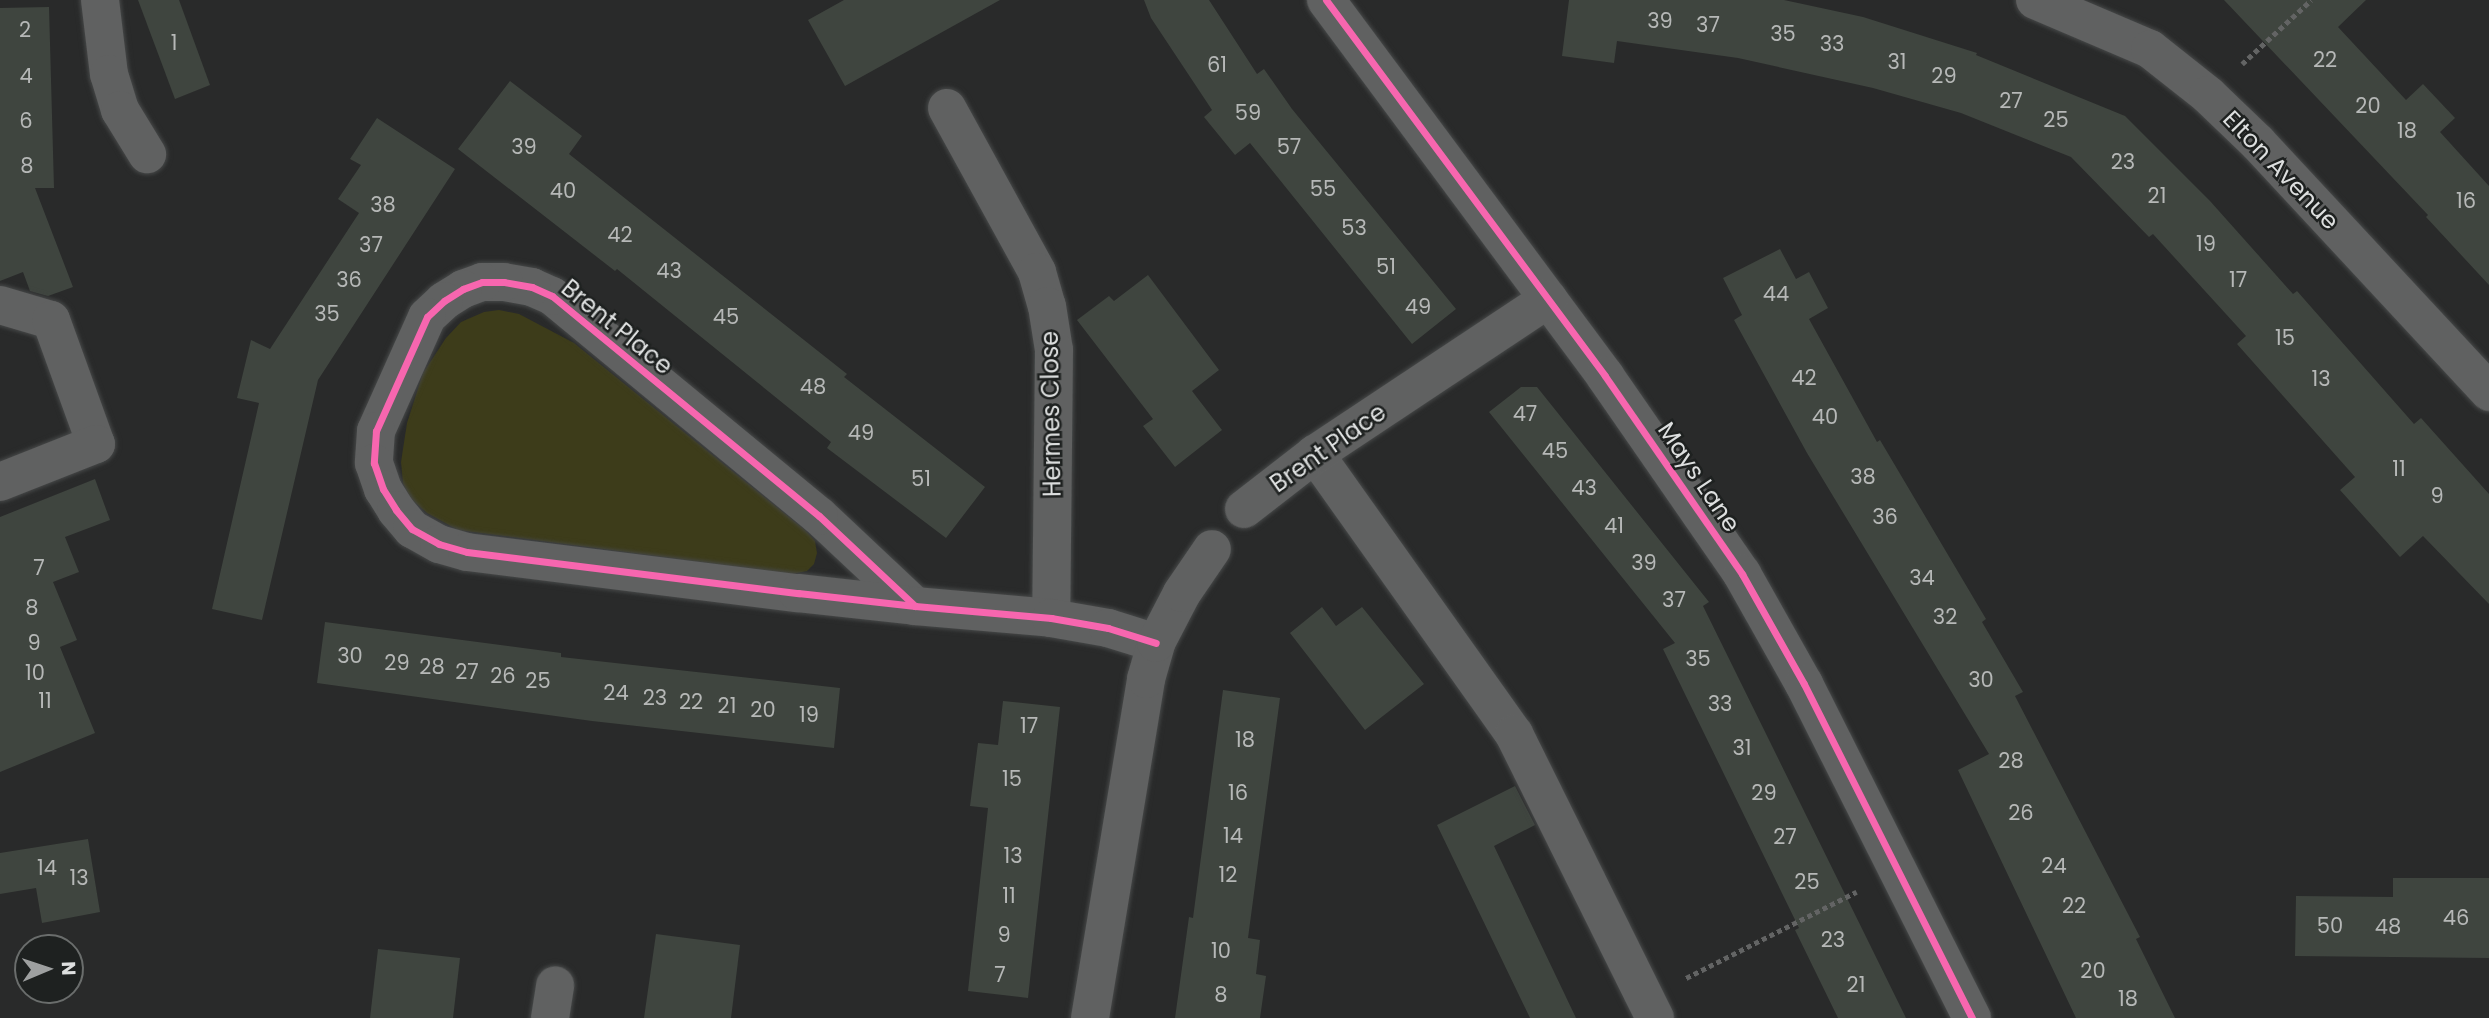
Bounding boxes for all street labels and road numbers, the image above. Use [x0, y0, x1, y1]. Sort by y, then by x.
street label: Elton Avenue [2217, 105, 2345, 235]
street label: Brent Place [556, 273, 678, 381]
street label: Hermes Close [1035, 331, 1067, 497]
street label: Brent Place [1265, 398, 1391, 498]
street label: Mays Lane [1652, 417, 1746, 537]

